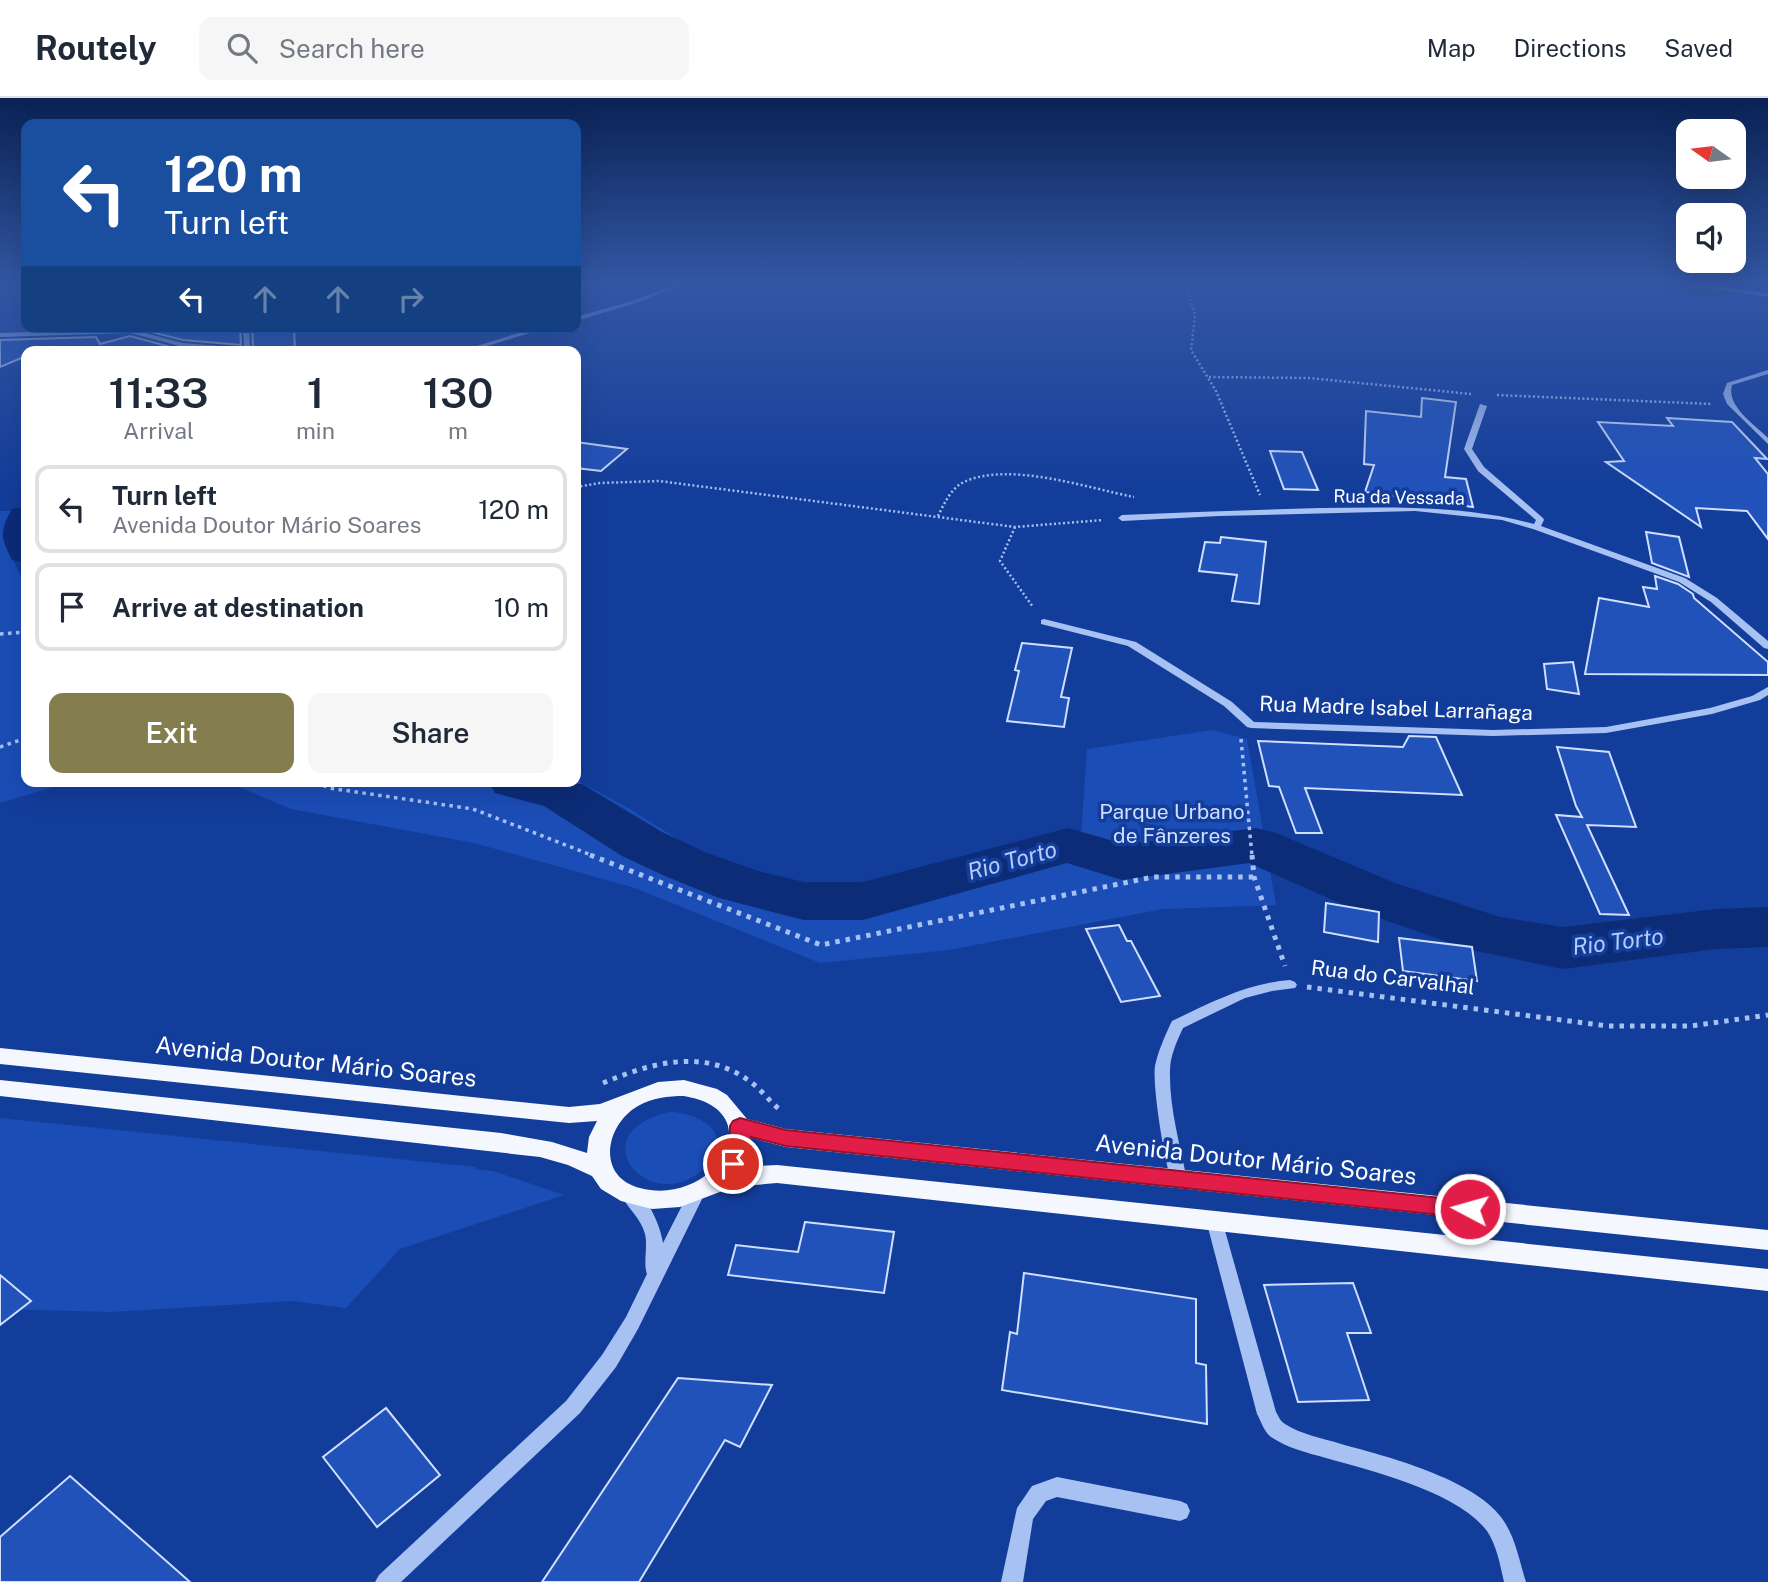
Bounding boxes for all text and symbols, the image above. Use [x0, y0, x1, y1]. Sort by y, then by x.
search box [199, 17, 689, 80]
text: Routely [35, 29, 157, 67]
icon: search [223, 29, 261, 67]
text: Search here [279, 33, 425, 64]
text: Map [1427, 34, 1476, 62]
text: Directions [1514, 34, 1626, 62]
text: Saved [1664, 34, 1733, 62]
north arrow [1676, 119, 1746, 189]
map controls [1676, 119, 1746, 273]
text: 120 m [164, 145, 303, 203]
icon: left [49, 147, 140, 238]
button: sound [1676, 203, 1746, 273]
text: Turn left [164, 204, 289, 241]
icon: left [173, 280, 211, 318]
icon: ahead [246, 280, 284, 318]
icon: ahead [319, 280, 357, 318]
icon: right [392, 280, 430, 318]
text: 11:33 [108, 368, 208, 417]
text: 1 [307, 368, 324, 417]
text: 130 [422, 368, 494, 417]
text: Arrival [123, 417, 194, 444]
text: min [296, 417, 335, 444]
text: m [448, 417, 468, 444]
text: Turn left [112, 480, 217, 511]
street label: Rua da Vessada [1333, 485, 1465, 509]
icon: left [53, 490, 91, 528]
text: 120 m [478, 494, 549, 525]
text: Avenida Doutor Mário Soares [112, 511, 421, 538]
icon: arrive [53, 588, 91, 626]
text: Arrive at destination [112, 592, 364, 623]
text: 10 m [494, 592, 549, 623]
street label: Rua Madre Isabel Larrañaga [1259, 691, 1533, 725]
button: Exit [49, 693, 294, 773]
button: Share [308, 693, 553, 773]
park label: Parque Urbano de Fânzeres [1099, 799, 1245, 848]
water label: Rio Torto [964, 835, 1060, 885]
water label: Rio Torto [1571, 922, 1665, 960]
street label: Rua do Carvalhal [1310, 955, 1476, 999]
street label: Avenida Doutor Mário Soares [154, 1030, 478, 1092]
street label: Avenida Doutor Mário Soares [1094, 1128, 1418, 1190]
pin [703, 1134, 763, 1194]
icon: arrive [714, 1145, 752, 1183]
position arrow [1433, 1172, 1507, 1246]

